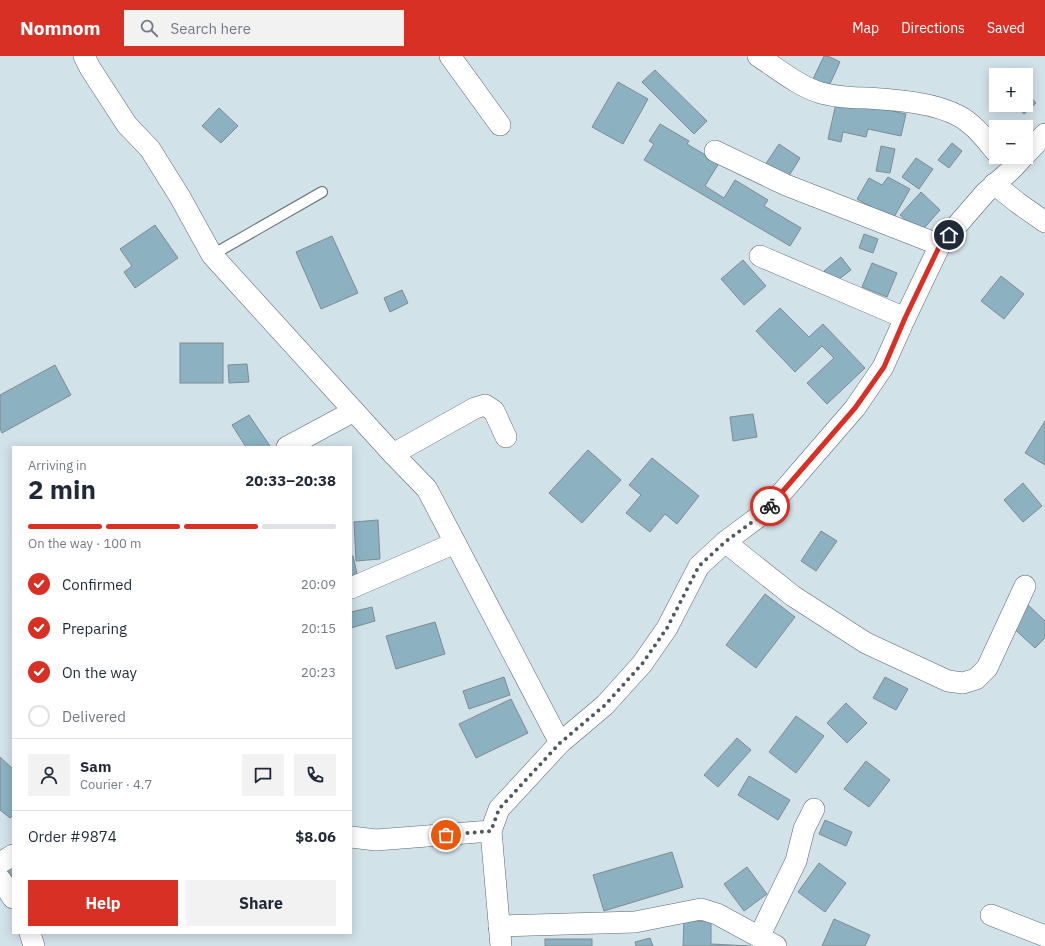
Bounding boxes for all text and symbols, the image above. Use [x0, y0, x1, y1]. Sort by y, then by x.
search box [124, 10, 404, 46]
text: Nomnom [20, 16, 100, 40]
icon: search [138, 17, 160, 39]
text: Search here [170, 19, 251, 38]
text: Map [852, 19, 879, 37]
text: Directions [901, 19, 965, 37]
text: Saved [987, 19, 1025, 37]
map controls [989, 68, 1033, 164]
button: + [989, 68, 1033, 112]
button: − [989, 120, 1033, 164]
pin [932, 218, 966, 252]
icon: home [938, 224, 960, 246]
text: Arriving in [28, 457, 87, 474]
text: 20:33–20:38 [245, 471, 336, 490]
text: 2 min [28, 472, 96, 506]
courier [750, 486, 790, 526]
icon: bike [759, 495, 781, 517]
text: On the way · 100 m [28, 535, 141, 552]
icon: check [28, 573, 50, 595]
text: Confirmed [62, 575, 132, 594]
text: 20:09 [301, 576, 336, 593]
icon: check [28, 617, 50, 639]
text: Preparing [62, 619, 127, 638]
text: 20:15 [301, 620, 336, 637]
icon: check [28, 661, 50, 683]
text: On the way [62, 663, 137, 682]
text: 20:23 [301, 664, 336, 681]
text: Delivered [62, 707, 126, 726]
button: person [28, 754, 70, 796]
button: chat [242, 754, 284, 796]
button: phone [294, 754, 336, 796]
text: Sam [80, 757, 111, 776]
text: Courier · 4.7 [80, 776, 152, 793]
pin [429, 818, 463, 852]
icon: bag [435, 824, 457, 846]
text: Order #9874 [28, 827, 117, 846]
text: $8.06 [295, 827, 336, 846]
button: Help [28, 880, 178, 926]
button: Share [186, 880, 336, 926]

